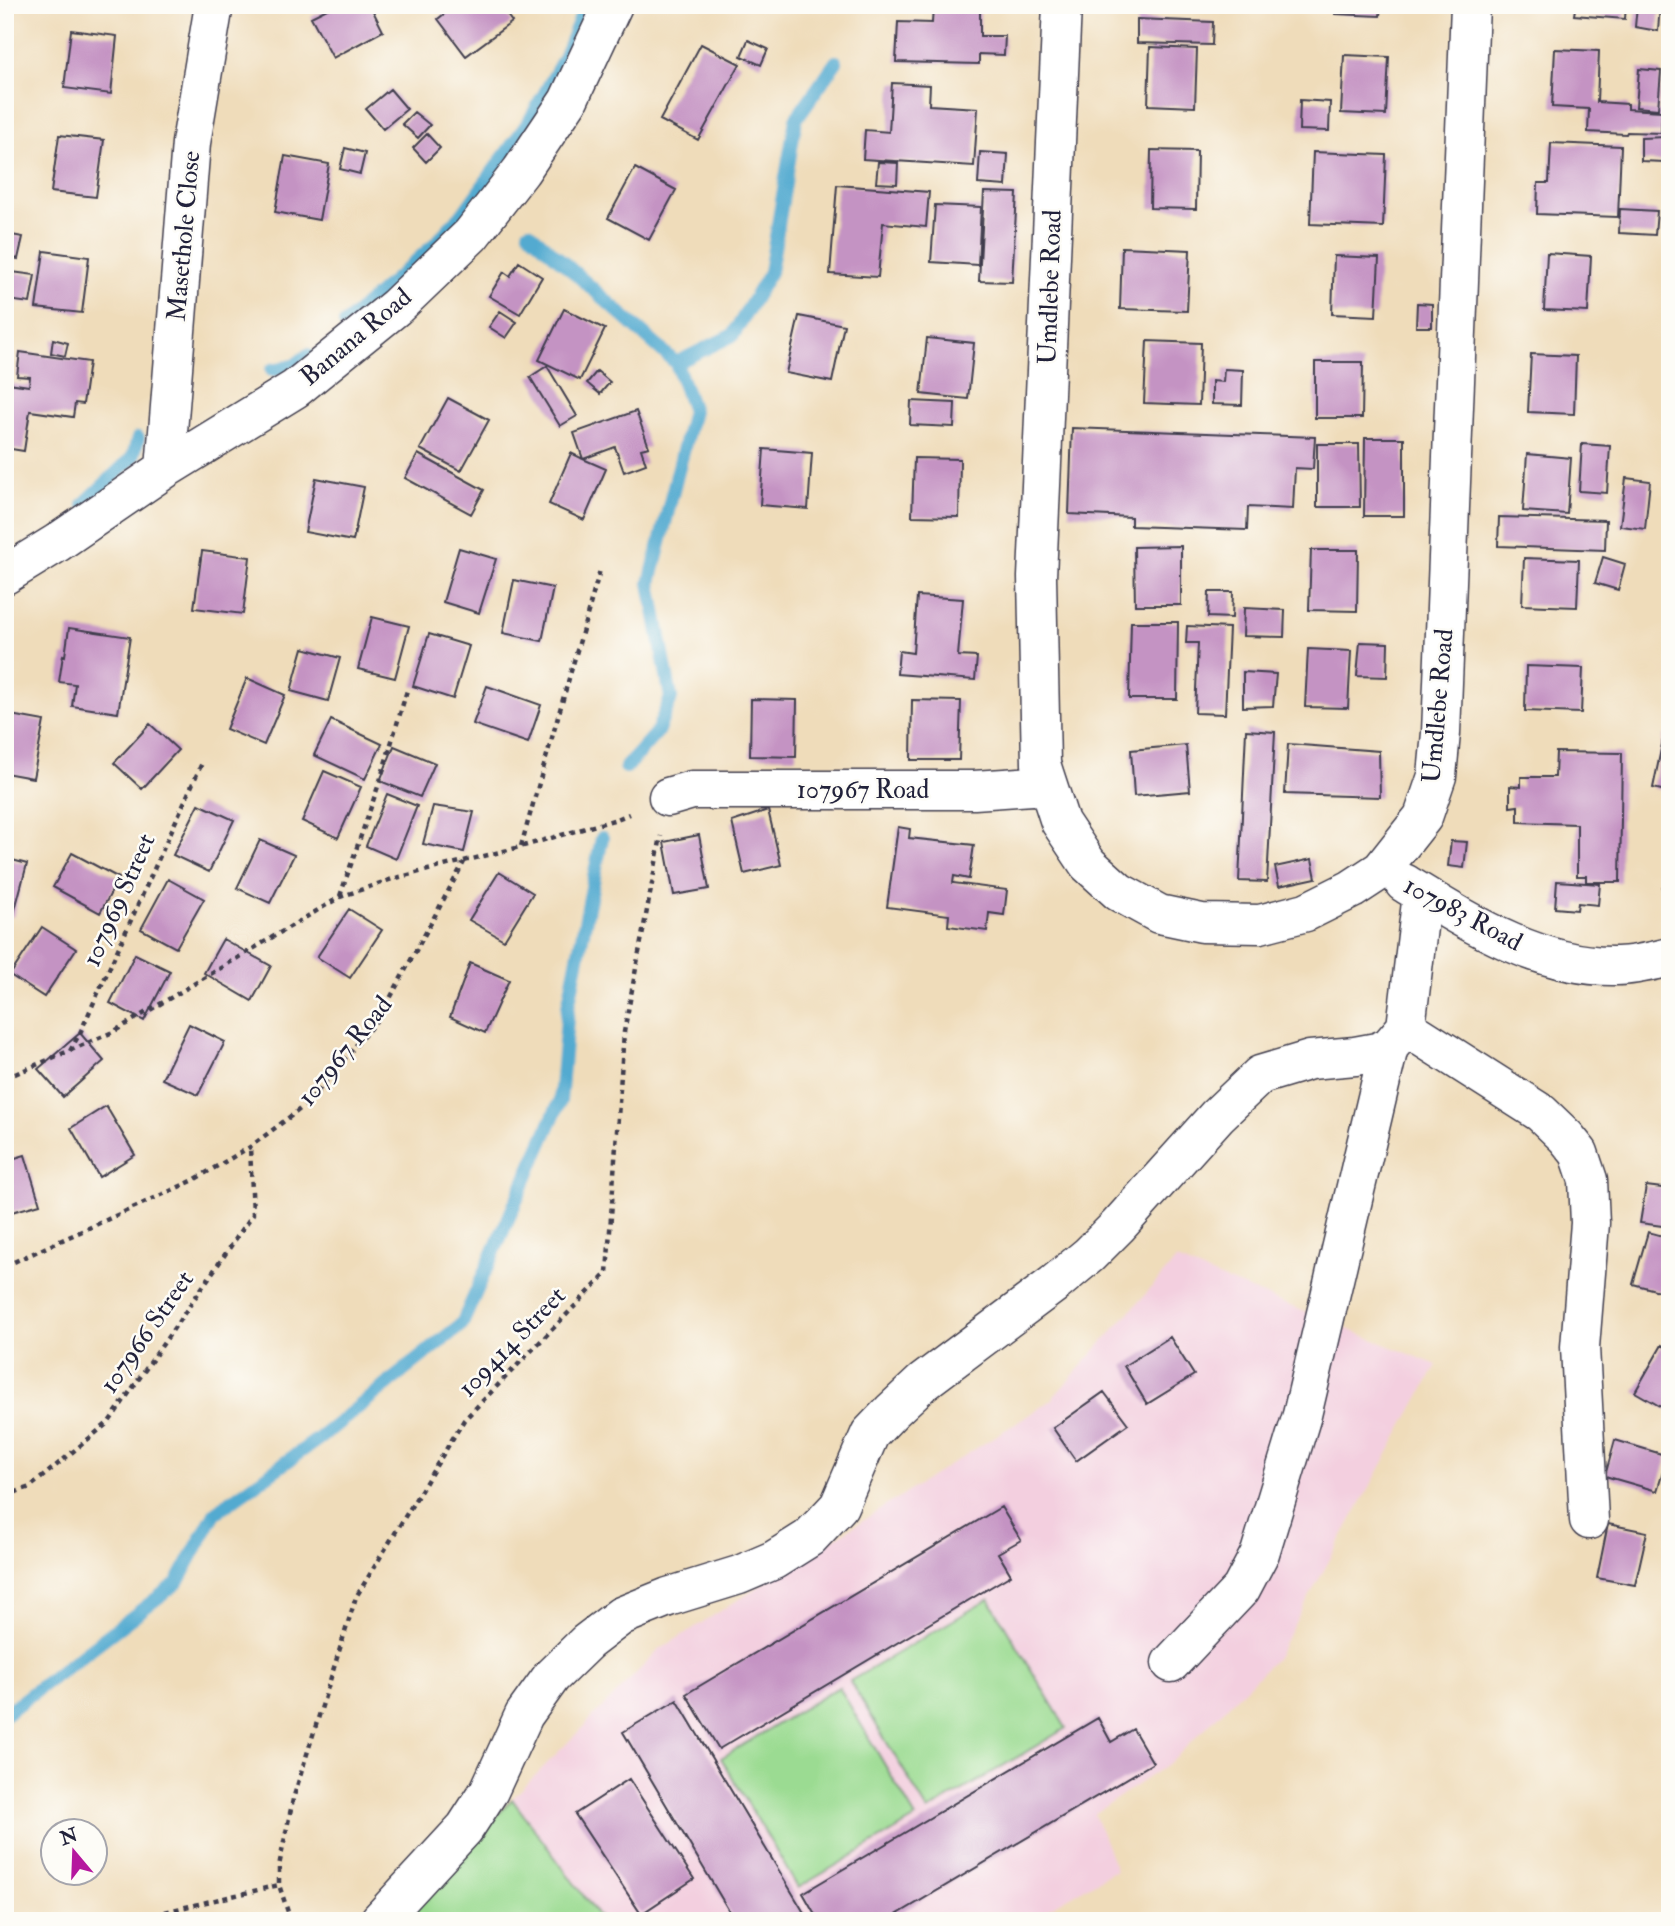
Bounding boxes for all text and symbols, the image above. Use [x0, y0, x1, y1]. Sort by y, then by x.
street label: Masethole Close [161, 149, 207, 322]
street label: Umdlebe Road [1031, 209, 1069, 365]
street label: Banana Road [294, 281, 418, 393]
street label: Umdlebe Road [1415, 627, 1461, 785]
street label: 107967 Road [797, 774, 929, 806]
street label: 107969 Street [75, 829, 163, 971]
street label: 107983 Road [1398, 869, 1528, 959]
street label: 107967 Road [291, 989, 399, 1113]
street label: 107966 Street [93, 1265, 201, 1399]
street label: 109414 Street [451, 1280, 573, 1404]
north arrow [38, 1818, 108, 1888]
text: N [56, 1822, 82, 1851]

